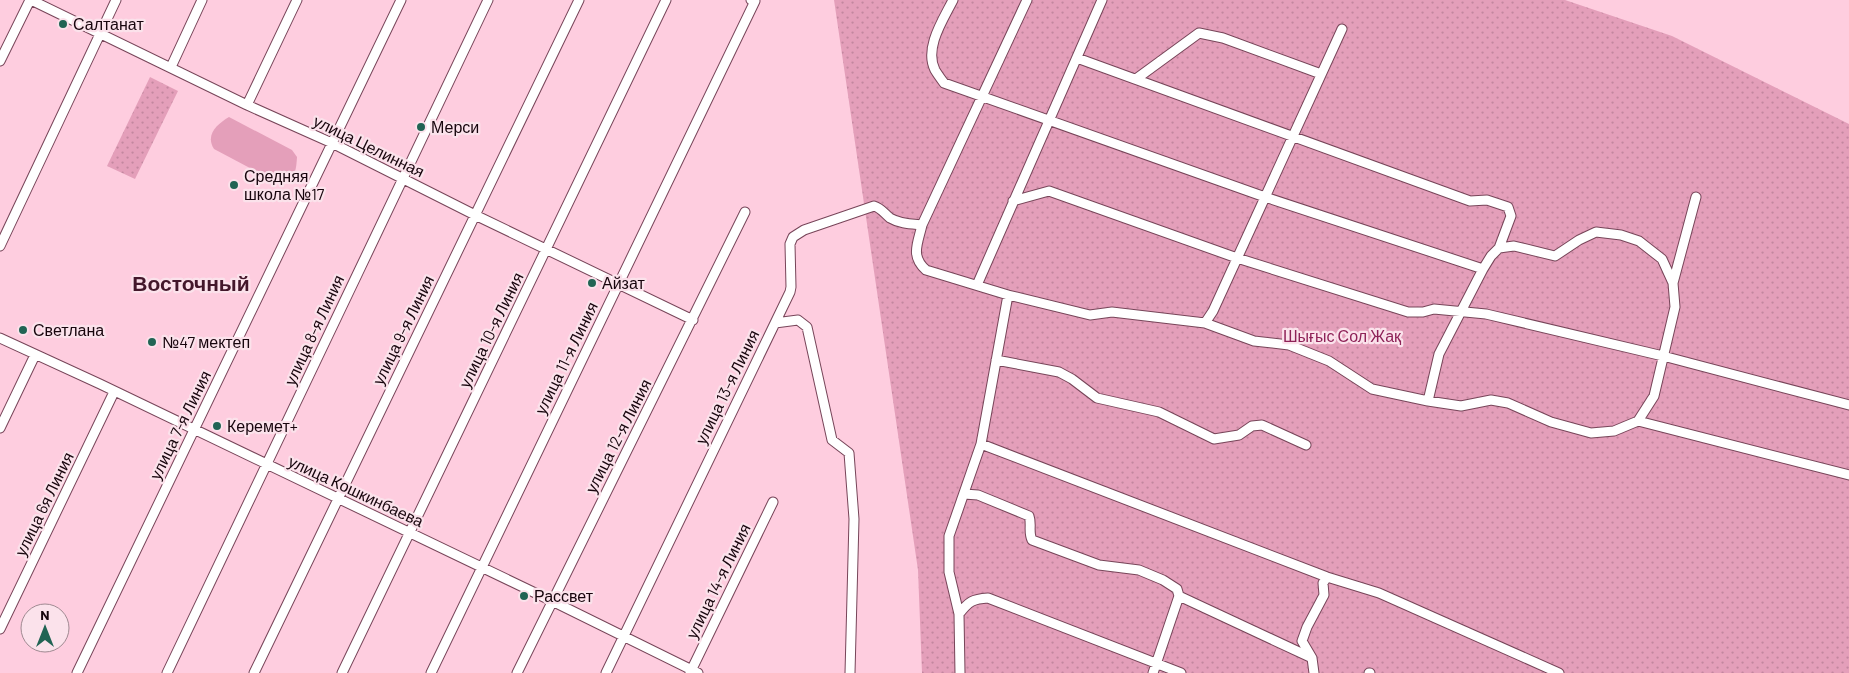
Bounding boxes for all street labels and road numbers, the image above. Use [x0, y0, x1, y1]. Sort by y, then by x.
street label: улица Целинная [311, 111, 428, 181]
street label: улица 10-я Линия [454, 269, 527, 391]
street label: улица 8-я Линия [280, 272, 347, 388]
street label: улица 9-я Линия [368, 272, 437, 388]
street label: улица 11-я Линия [530, 299, 601, 417]
street label: улица 13-я Линия [691, 326, 763, 447]
street label: улица 7-я Линия [145, 367, 214, 482]
street label: улица 12-я Линия [581, 376, 654, 496]
street label: улица 6я Линия [10, 449, 77, 559]
street label: улица Кошкинбаева [286, 451, 427, 530]
street label: улица 14-я Линия [681, 520, 754, 641]

